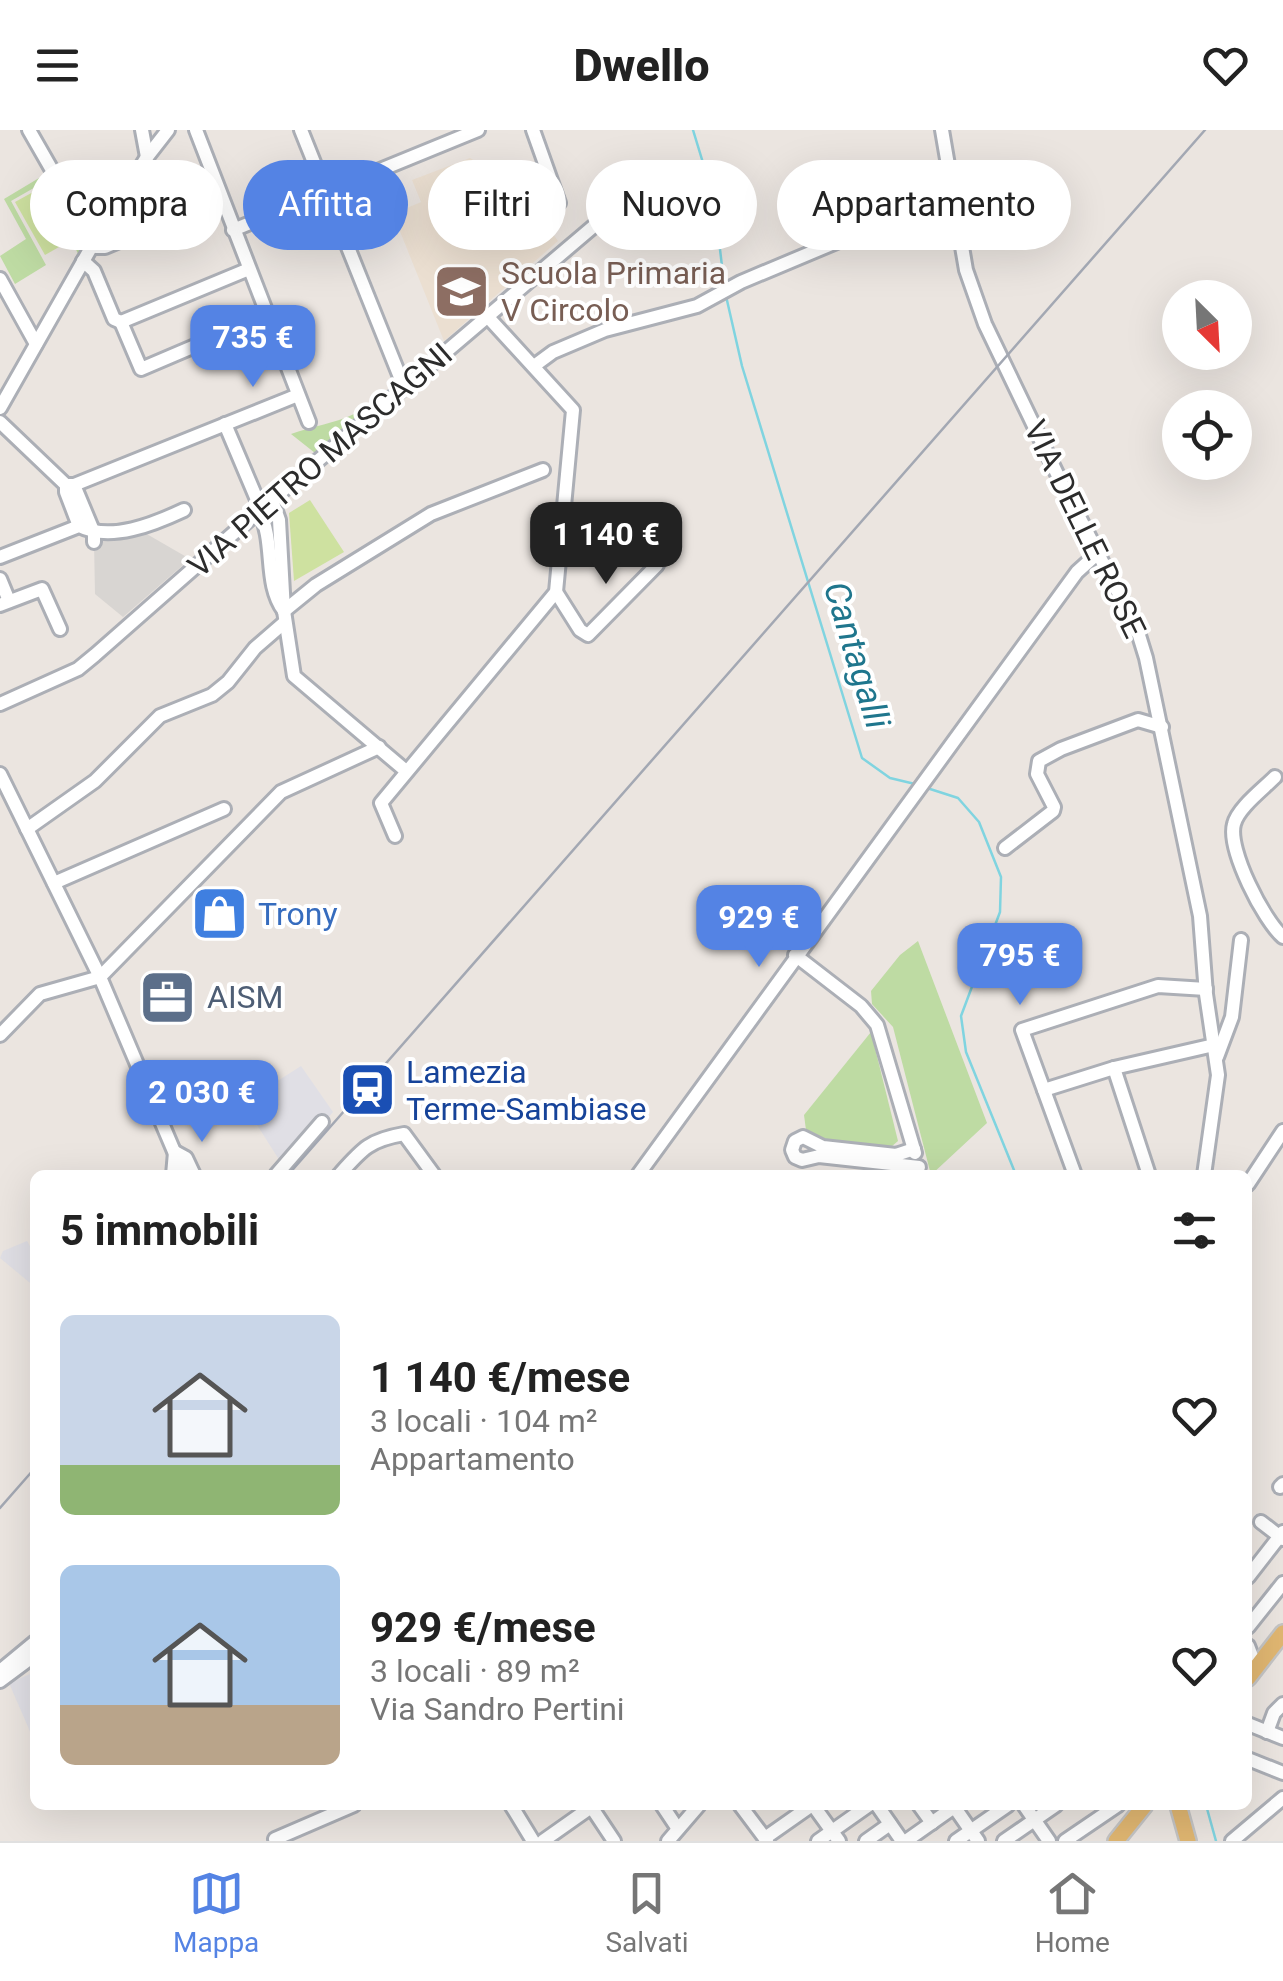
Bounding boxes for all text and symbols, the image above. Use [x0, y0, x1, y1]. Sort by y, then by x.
icon: menu [30, 38, 85, 93]
icon: heart [1198, 38, 1253, 93]
text: Dwello [573, 39, 710, 92]
chip: Compra [30, 160, 223, 250]
chip: Affitta [243, 160, 408, 250]
chip: Filtri [428, 160, 566, 250]
chip: Nuovo [586, 160, 757, 250]
chip: Appartamento [777, 160, 1071, 250]
place label: Scuola Primaria V Circolo [501, 254, 726, 329]
school or university icon: Scuola Primaria V Circolo [432, 261, 492, 321]
north arrow [1162, 280, 1252, 370]
map controls [1162, 280, 1252, 480]
pin: 735 € [183, 305, 323, 390]
text: 735 € [212, 318, 294, 356]
street label: VIA PIETRO MASCAGNI [180, 335, 460, 585]
button: locate [1162, 390, 1252, 480]
street label: VIA DELLE ROSE [1016, 414, 1154, 644]
pin: 1 140 € [514, 502, 698, 587]
text: 1 140 € [552, 515, 660, 553]
water label: Cantagalli [815, 577, 898, 734]
shop icon: Trony [189, 884, 249, 944]
pin: 929 € [689, 885, 829, 970]
place label: Trony [258, 895, 338, 933]
text: 929 € [718, 898, 800, 936]
pin: 795 € [950, 923, 1090, 1008]
text: 795 € [979, 936, 1061, 974]
office icon: AISM [138, 967, 198, 1027]
place label: AISM [207, 978, 284, 1016]
place label: Lamezia Terme-Sambiase [406, 1053, 646, 1128]
pin: 2 030 € [110, 1060, 294, 1145]
station icon: Lamezia Terme-Sambiase [337, 1060, 397, 1120]
text: 2 030 € [148, 1073, 256, 1111]
icon: filters [1167, 1203, 1222, 1258]
text: 5 immobili [60, 1206, 259, 1255]
text: 1 140 €/mese [370, 1353, 630, 1402]
icon: home [140, 1355, 260, 1475]
icon: heart [1167, 1388, 1222, 1443]
text: 3 locali · 104 m² [370, 1402, 598, 1440]
text: Appartamento [370, 1440, 575, 1478]
text: 929 €/mese [370, 1603, 596, 1652]
icon: home [140, 1605, 260, 1725]
icon: heart [1167, 1638, 1222, 1693]
text: 3 locali · 89 m² [370, 1652, 580, 1690]
text: Via Sandro Pertini [370, 1690, 625, 1728]
tab: Mappa [173, 1866, 259, 1959]
tab: Salvati [605, 1866, 689, 1959]
tab: Home [1035, 1866, 1110, 1959]

